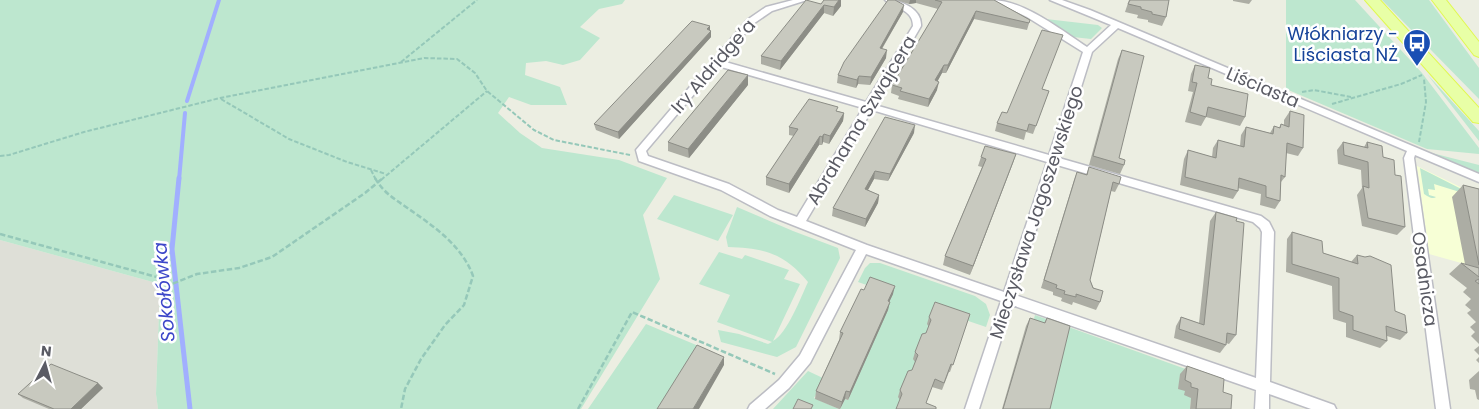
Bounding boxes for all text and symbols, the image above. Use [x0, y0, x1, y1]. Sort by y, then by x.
street label: Iry Aldridge’a [665, 13, 761, 119]
place label: Włókniarzy - Liściasta NŻ [1287, 21, 1398, 67]
bus stop icon: Włókniarzy - Liściasta NŻ [1402, 28, 1432, 67]
street label: Abrahama Szwajcera [800, 31, 922, 209]
street label: Liściasta [1223, 60, 1303, 114]
street label: Mieczysława Jagoszewskiego [983, 82, 1089, 342]
street label: Osadnicza [1406, 230, 1444, 328]
water label: Sokołówka [146, 241, 182, 343]
north arrow [20, 339, 70, 389]
text: N [40, 341, 53, 362]

